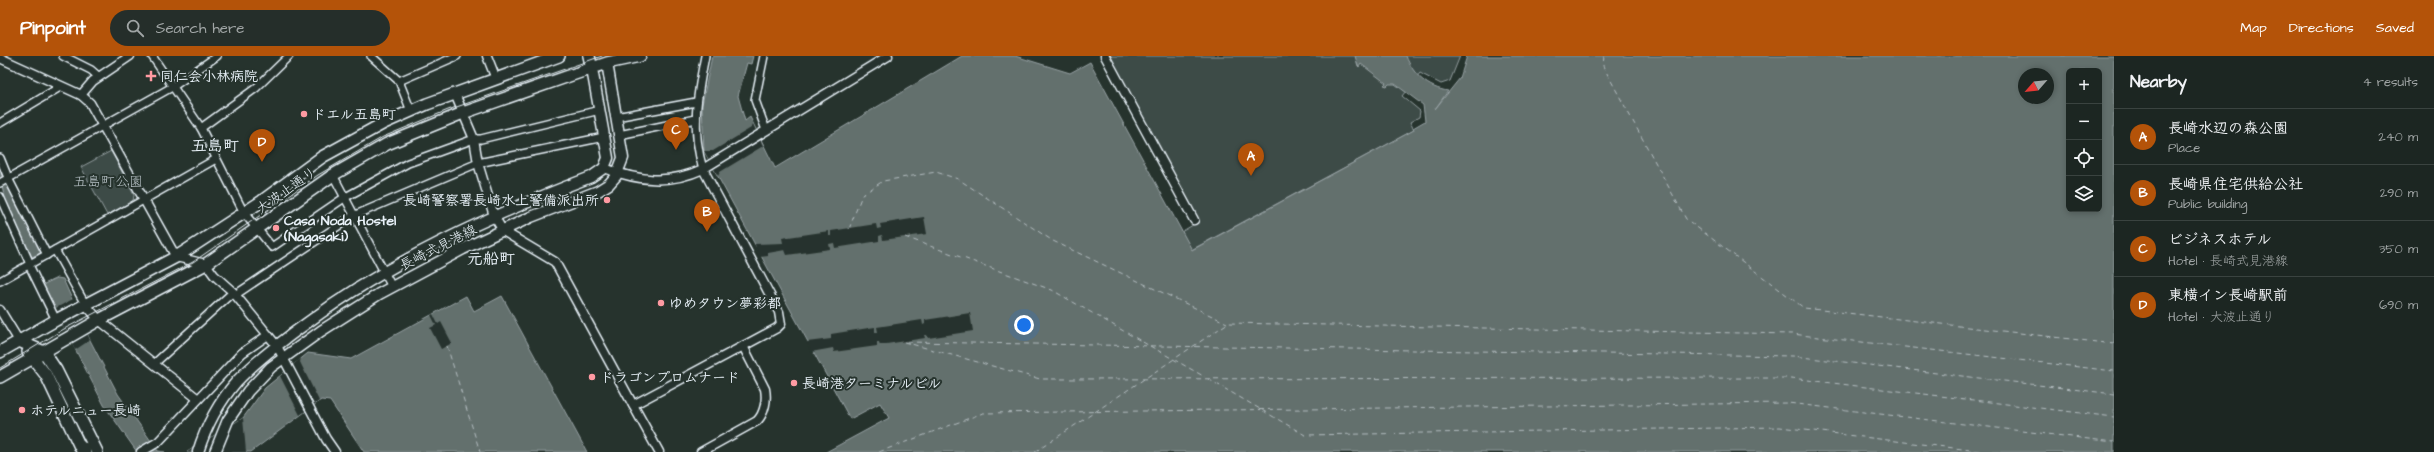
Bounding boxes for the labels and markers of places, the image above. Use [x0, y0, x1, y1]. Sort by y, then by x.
place label: 同仁会小林病院 [160, 67, 258, 87]
marker: 同仁会小林病院 [145, 70, 157, 82]
place label: ドエル五島町 [312, 105, 396, 125]
marker: ドエル五島町 [299, 109, 309, 119]
pin: C [663, 117, 689, 150]
pin: D [249, 129, 275, 162]
pin: A [1238, 143, 1264, 176]
place label: 長崎警察署長崎水上警備派出所 [403, 191, 599, 211]
marker: 長崎警察署長崎水上警備派出所 [602, 195, 612, 205]
pin: B [694, 199, 720, 232]
place label: Casa Noda Hostel (Nagasaki) [283, 211, 397, 248]
marker: Casa Noda Hostel (Nagasaki) [271, 223, 281, 233]
place label: ゆめタウン夢彩都 [669, 294, 781, 314]
marker: ゆめタウン夢彩都 [656, 298, 666, 308]
place label: ドラゴンプロムナード [600, 368, 740, 388]
marker: ドラゴンプロムナード [587, 372, 597, 382]
place label: 長崎港ターミナルビル [802, 374, 941, 394]
marker: 長崎港ターミナルビル [789, 378, 799, 388]
place label: ホテルニュー長崎 [30, 401, 141, 421]
marker: ホテルニュー長崎 [17, 405, 27, 415]

